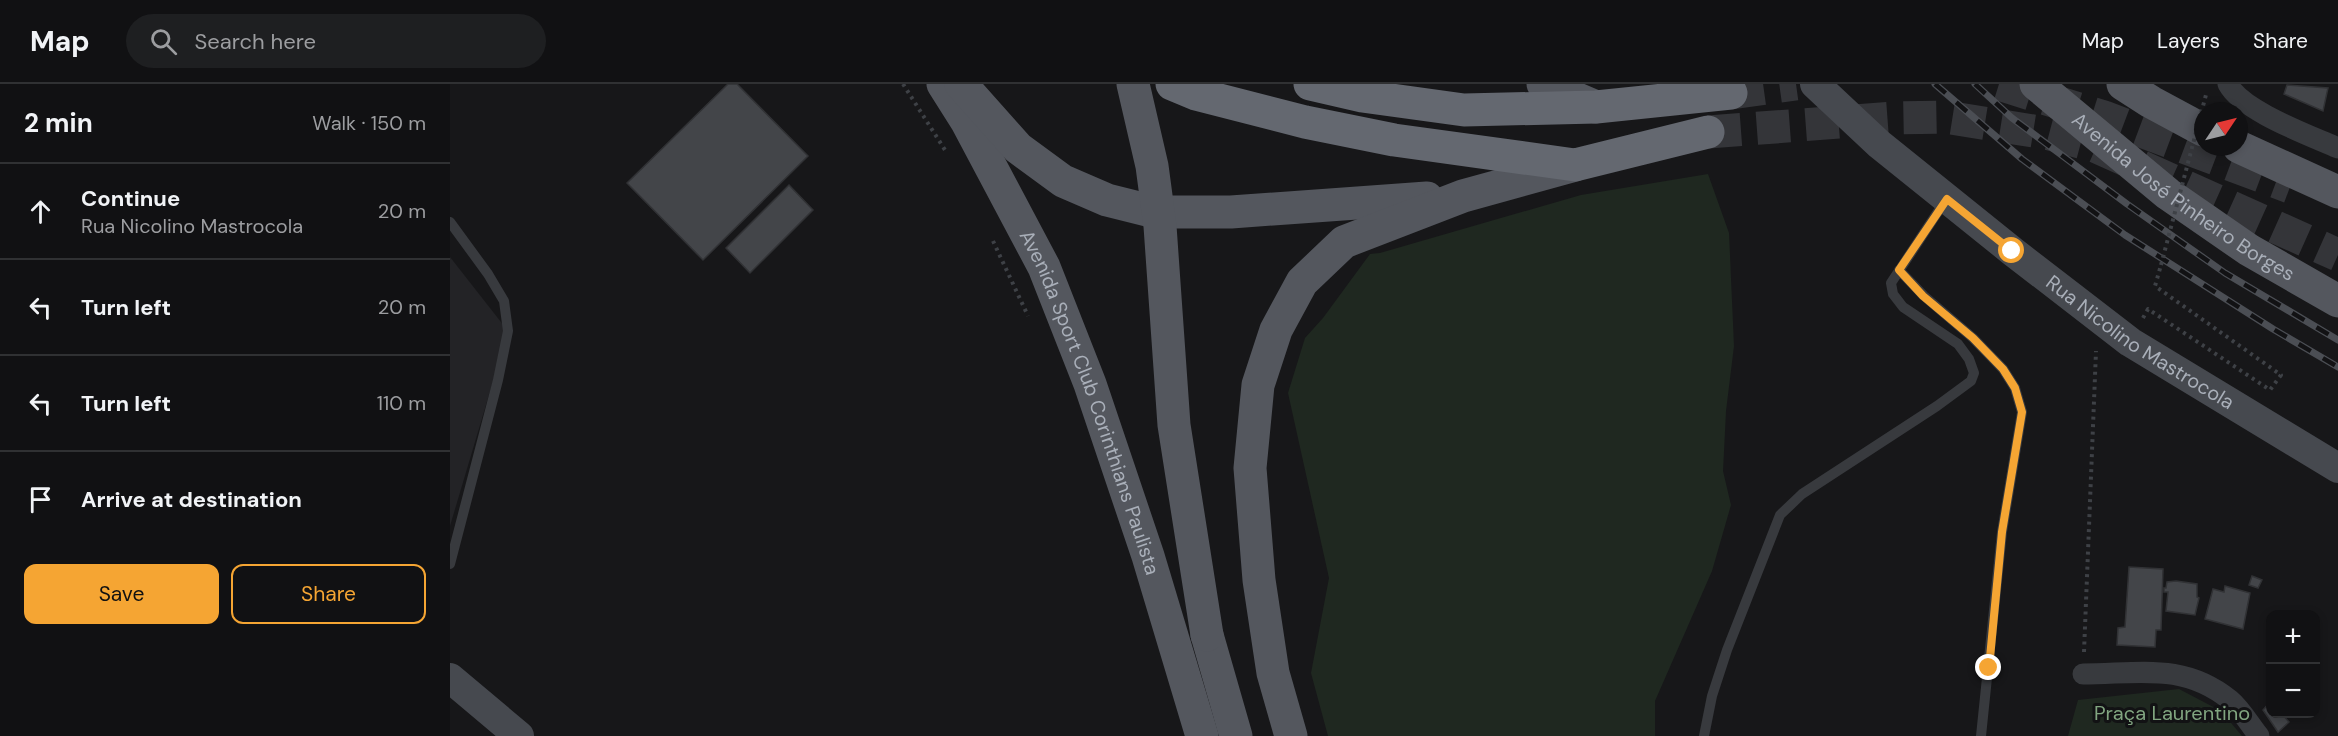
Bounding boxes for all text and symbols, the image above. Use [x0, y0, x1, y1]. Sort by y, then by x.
search box [126, 14, 546, 68]
text: Map [30, 23, 90, 60]
icon: search [147, 25, 180, 58]
text: Search here [195, 27, 316, 56]
text: Map [2082, 27, 2124, 55]
text: Layers [2157, 27, 2220, 55]
text: Share [2253, 27, 2308, 55]
north arrow [2194, 102, 2248, 156]
text: 2 min [24, 106, 93, 140]
street label: Avenida José Pinheiro Borges [2067, 106, 2300, 287]
text: Walk · 150 m [312, 110, 426, 136]
text: Continue [81, 184, 180, 213]
icon: ahead [24, 195, 57, 228]
text: 20 m [378, 198, 426, 224]
text: Rua Nicolino Mastrocola [81, 213, 303, 239]
street label: Avenida Sport Club Corinthians Paulista [1014, 225, 1166, 578]
route start [1998, 237, 2024, 263]
street label: Rua Nicolino Mastrocola [2041, 269, 2239, 415]
icon: left [24, 291, 57, 324]
text: Turn left [81, 293, 171, 322]
text: 20 m [378, 294, 426, 320]
icon: left [24, 387, 57, 420]
text: Turn left [81, 389, 171, 418]
text: 110 m [377, 390, 426, 416]
icon: arrive [24, 483, 57, 516]
text: Arrive at destination [81, 485, 302, 514]
button: Save [24, 564, 219, 624]
button: Share [231, 564, 426, 624]
map controls [2266, 610, 2320, 718]
button: + [2266, 610, 2320, 664]
route end [1975, 654, 2001, 680]
button: − [2266, 664, 2320, 718]
park label: Praça Laurentino [2094, 700, 2250, 726]

